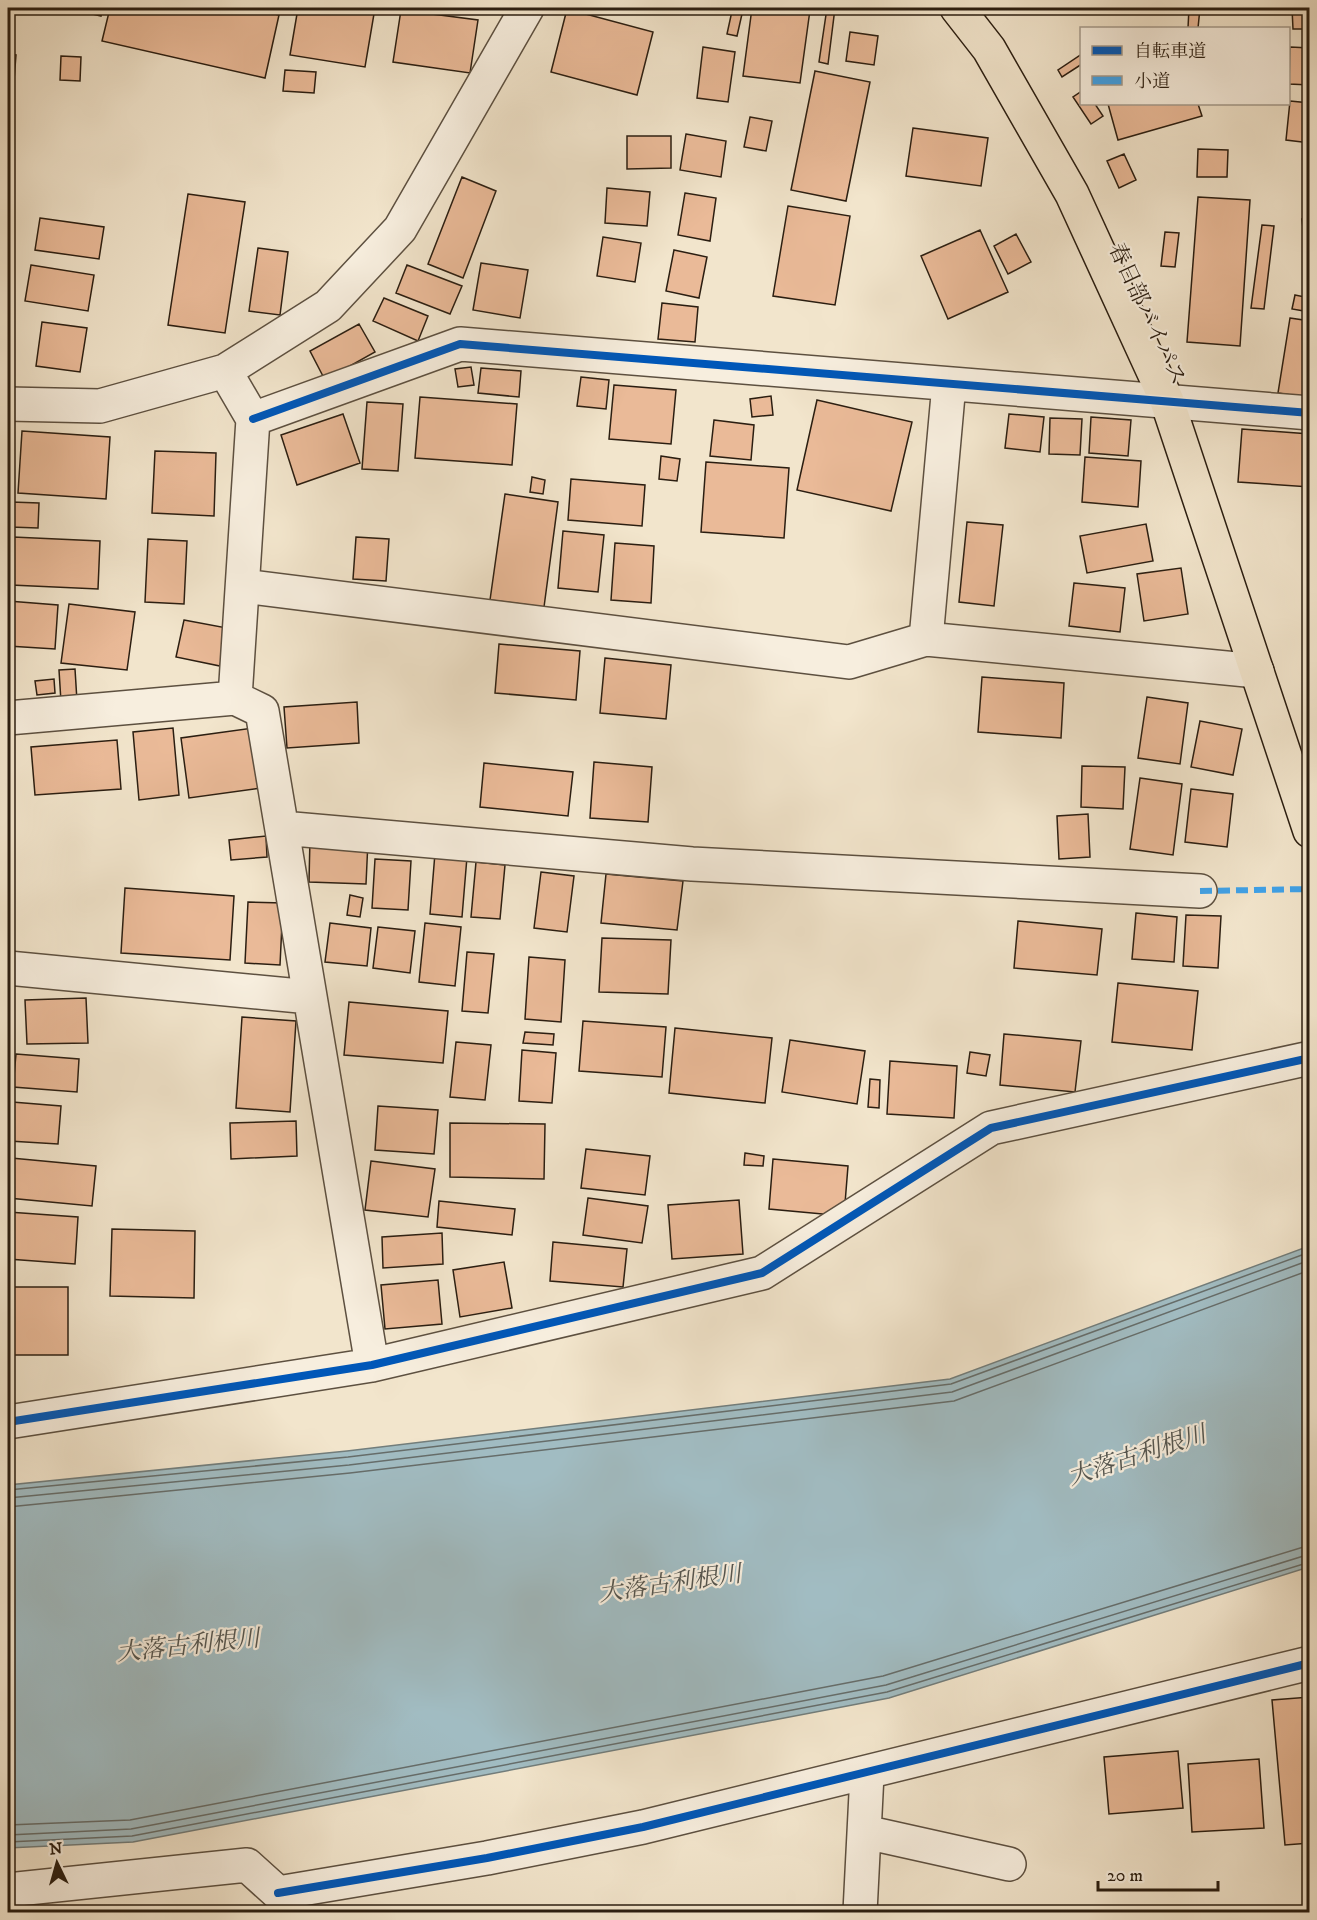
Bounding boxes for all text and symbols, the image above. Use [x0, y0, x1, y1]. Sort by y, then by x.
legend [1080, 27, 1290, 105]
text: 自転車道 [1134, 41, 1206, 63]
text: 小道 [1134, 71, 1170, 93]
street label: 春日部バイパス [1102, 239, 1192, 389]
water label: 大落古利根川 [1064, 1419, 1213, 1493]
water label: 大落古利根川 [597, 1559, 746, 1609]
water label: 大落古利根川 [115, 1623, 264, 1668]
north arrow [27, 1833, 87, 1893]
text: N [48, 1839, 63, 1860]
scale bar [1098, 1854, 1218, 1892]
text: 20 m [1107, 1865, 1143, 1887]

